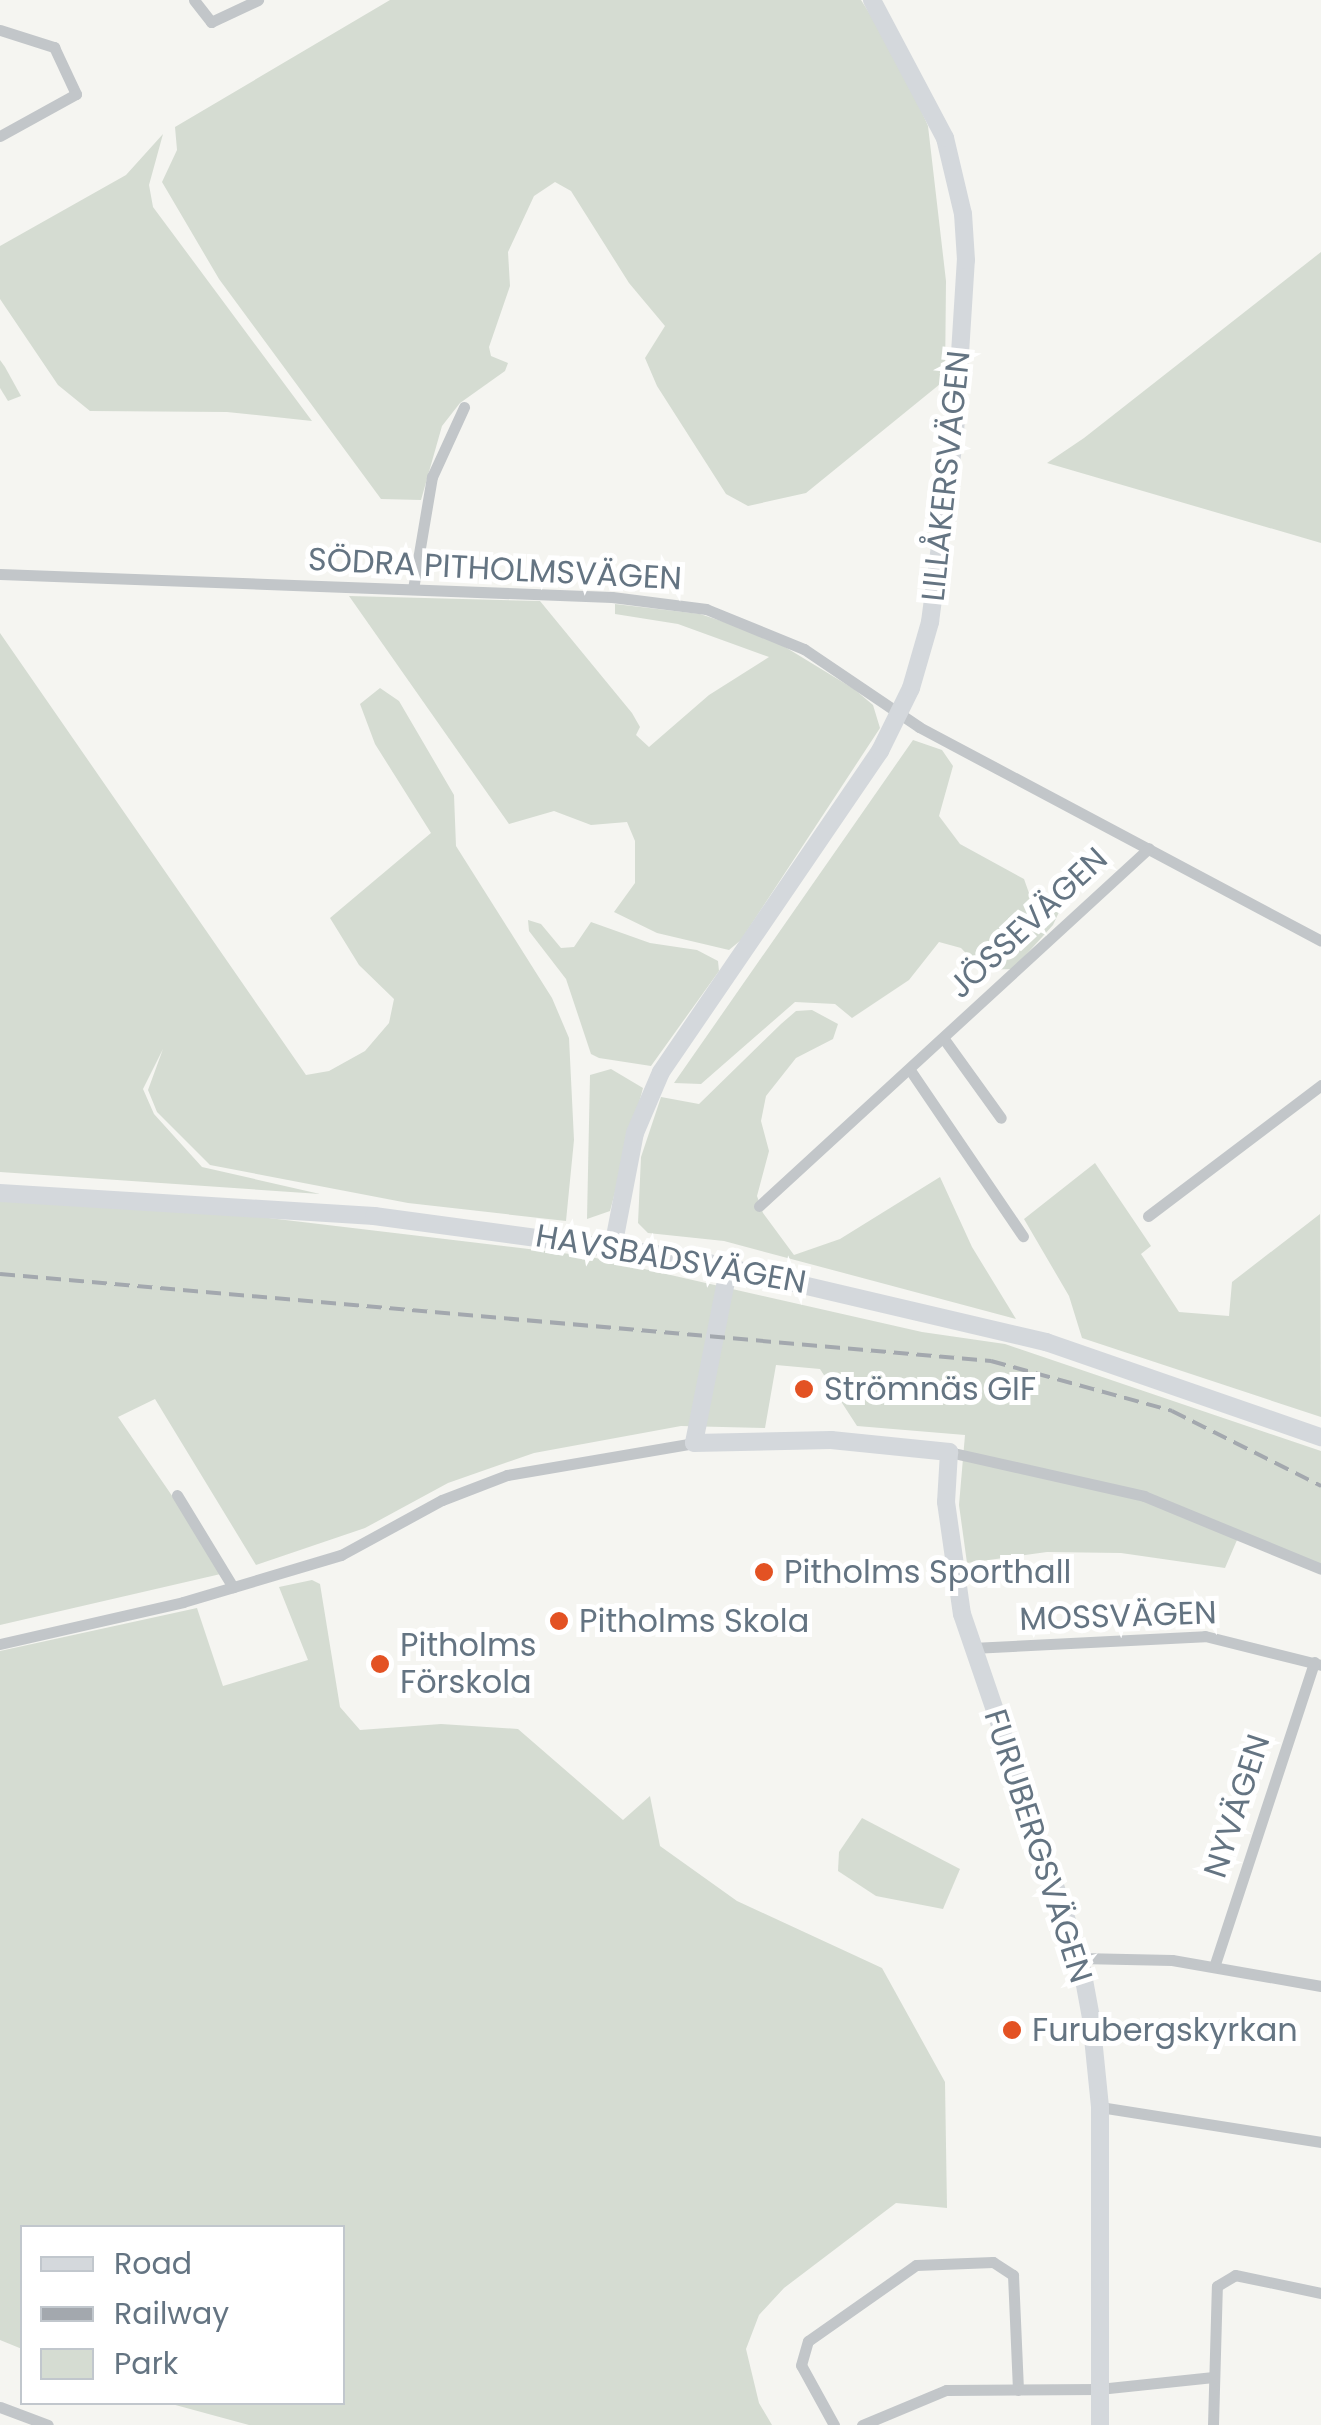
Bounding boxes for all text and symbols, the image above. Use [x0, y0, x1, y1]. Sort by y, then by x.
street label: LILLÅKERSVÄGEN [914, 349, 978, 603]
street label: SÖDRA PITHOLMSVÄGEN [307, 540, 683, 598]
street label: JÖSSEVÄGEN [941, 840, 1115, 1006]
street label: HAVSBADSVÄGEN [533, 1216, 809, 1302]
place label: Strömnäs GIF [824, 1370, 1036, 1408]
marker: Strömnäs GIF [793, 1378, 815, 1400]
place label: Pitholms Sporthall [784, 1553, 1071, 1591]
marker: Pitholms Sporthall [753, 1561, 775, 1583]
street label: MOSSVÄGEN [1019, 1593, 1217, 1639]
place label: Pitholms Skola [579, 1602, 809, 1640]
marker: Pitholms Skola [548, 1610, 570, 1632]
place label: Pitholms Förskola [400, 1627, 537, 1702]
marker: Pitholms Förskola [369, 1653, 391, 1675]
street label: FURUBERGSVÄGEN [976, 1705, 1100, 1987]
street label: NYVÄGEN [1196, 1730, 1278, 1882]
place label: Furubergskyrkan [1032, 2011, 1298, 2049]
marker: Furubergskyrkan [1001, 2019, 1023, 2041]
legend [20, 2225, 345, 2405]
text: Road [114, 2242, 192, 2285]
text: Railway [114, 2292, 229, 2335]
text: Park [114, 2342, 178, 2385]

